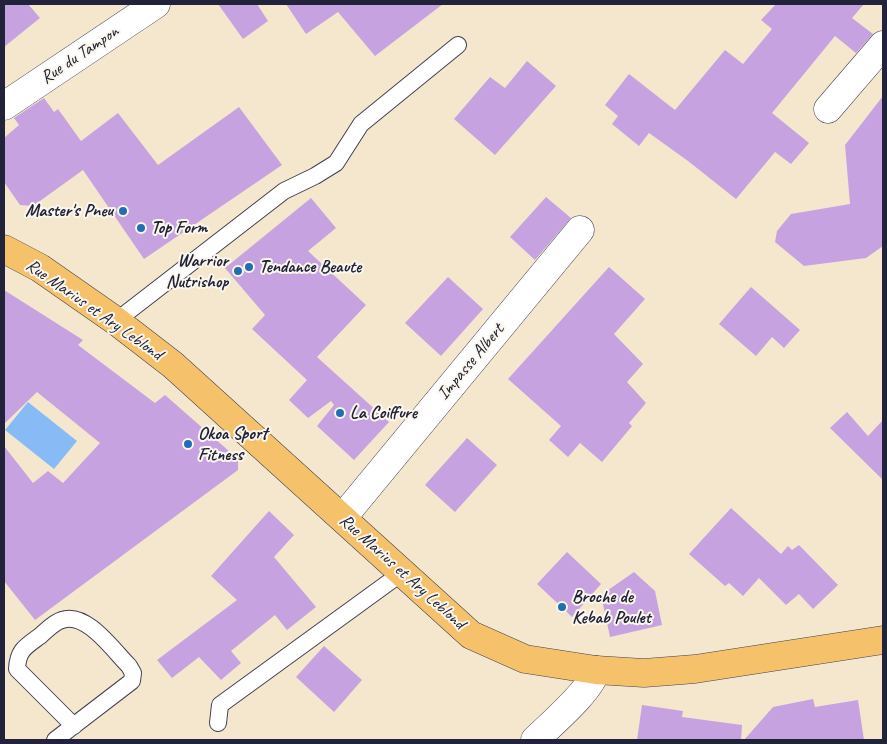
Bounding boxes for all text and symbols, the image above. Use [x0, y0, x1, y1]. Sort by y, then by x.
street label: Rue du Tampon [37, 21, 123, 89]
place label: Master's Pneu [25, 200, 113, 222]
marker: Master's Pneu [117, 205, 129, 217]
place label: Top Form [151, 217, 207, 239]
marker: Top Form [135, 222, 147, 234]
place label: Warrior Nutrishop [166, 250, 228, 292]
street label: Rue Marius et Ary Leblond [22, 255, 166, 365]
place label: Tendance Beaute [259, 256, 361, 278]
marker: Tendance Beaute [243, 261, 255, 273]
marker: Warrior Nutrishop [232, 265, 244, 277]
street label: Impasse Albert [433, 320, 509, 404]
place label: La Coiffure [350, 402, 417, 424]
marker: La Coiffure [334, 407, 346, 419]
place label: Okoa Sport Fitness [198, 423, 267, 466]
marker: Okoa Sport Fitness [182, 438, 194, 450]
street label: Rue Marius et Ary Leblond [335, 510, 469, 634]
place label: Broche de Kebab Poulet [572, 586, 650, 628]
marker: Broche de Kebab Poulet [556, 601, 568, 613]

